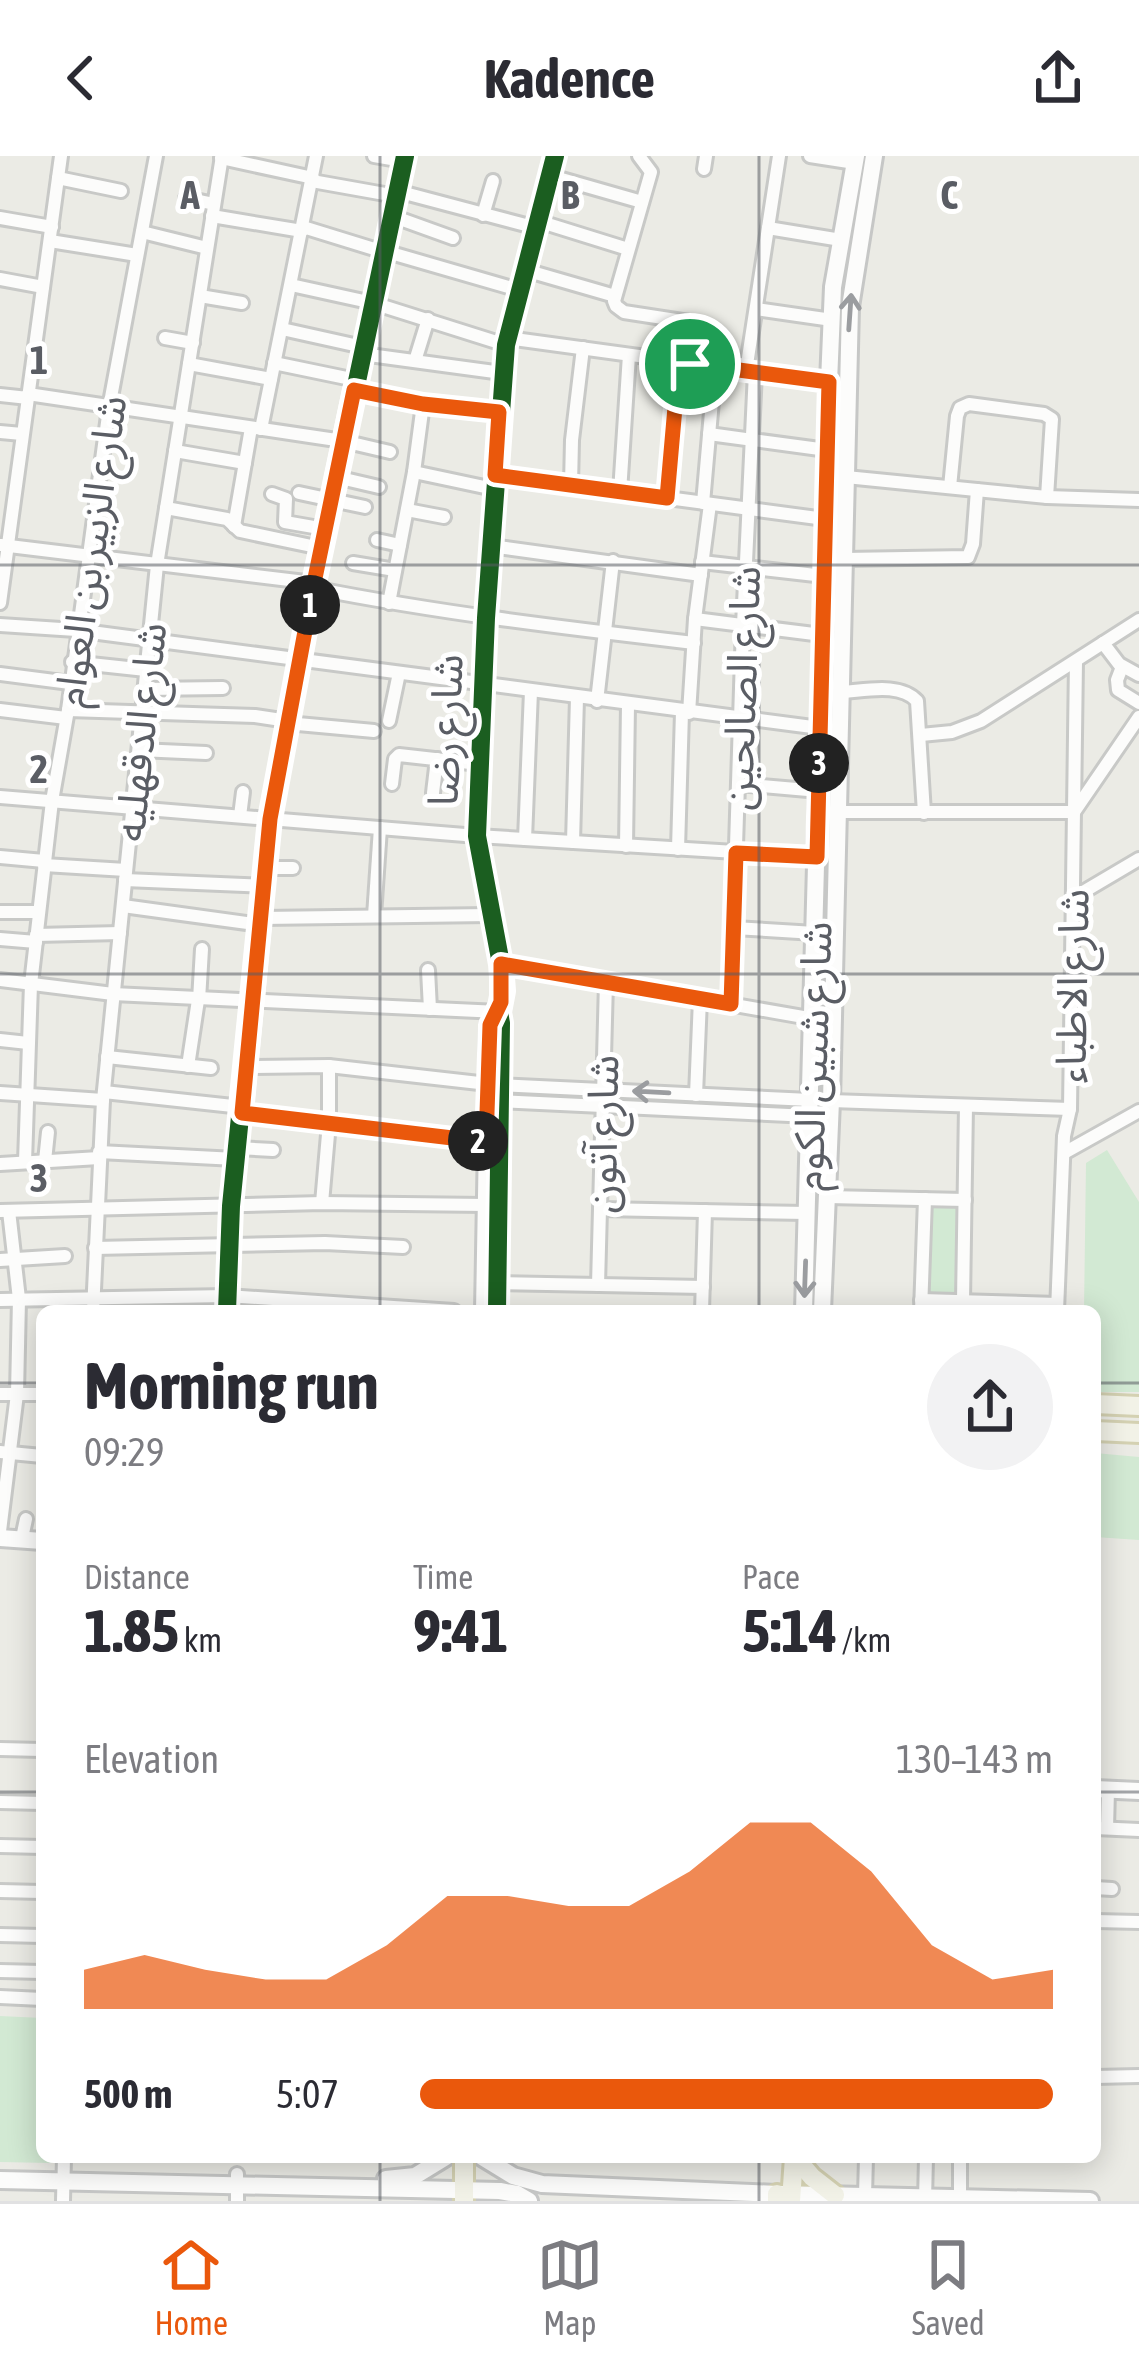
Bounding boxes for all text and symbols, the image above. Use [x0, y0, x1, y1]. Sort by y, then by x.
icon: back [48, 45, 114, 111]
icon: share [1025, 45, 1091, 111]
text: Kadence [484, 48, 655, 109]
text: A [179, 173, 200, 217]
text: B [561, 173, 580, 217]
text: C [940, 173, 958, 217]
one-way arrow [839, 294, 862, 333]
pin [639, 313, 741, 415]
icon: arrive [657, 331, 723, 397]
text: 1 [30, 338, 48, 382]
street label: شارع الزبير بن العوام [44, 392, 144, 711]
street label: شارع الصالحين [713, 565, 777, 811]
pin: 1 [280, 575, 340, 635]
text: 1 [302, 586, 318, 624]
street label: شارع الدقهليه [105, 620, 183, 845]
street label: شارع رضا [418, 653, 480, 807]
pin: 3 [789, 733, 849, 793]
text: 3 [811, 744, 827, 782]
text: 2 [30, 747, 48, 791]
street label: شارع الاطباء [1046, 888, 1106, 1084]
street label: شارع شبين الكوم [783, 921, 849, 1192]
street label: شارع آتون [577, 1054, 635, 1214]
one-way arrow [632, 1080, 671, 1103]
pin: 2 [448, 1111, 508, 1171]
text: 2 [470, 1122, 486, 1160]
text: 3 [30, 1156, 48, 1200]
one-way arrow [794, 1259, 817, 1298]
button: share [927, 1344, 1053, 1470]
text: Morning run [84, 1347, 379, 1423]
text: 09:29 [84, 1430, 164, 1474]
text: Distance [84, 1558, 190, 1596]
text: Time [413, 1558, 473, 1596]
text: Pace [742, 1558, 800, 1596]
text: 1.85 [84, 1596, 179, 1665]
text: 9:41 [413, 1596, 508, 1665]
text: 5:14 [742, 1596, 837, 1665]
text: km [179, 1621, 222, 1659]
text: /km [837, 1621, 891, 1659]
text: Elevation [84, 1737, 219, 1781]
text: 130–143 m [896, 1737, 1053, 1781]
text: 500 m [84, 2072, 172, 2116]
text: 5:07 [276, 2072, 339, 2116]
tab: Home [154, 2232, 228, 2342]
tab: Map [537, 2232, 603, 2342]
tab: Saved [912, 2232, 985, 2342]

